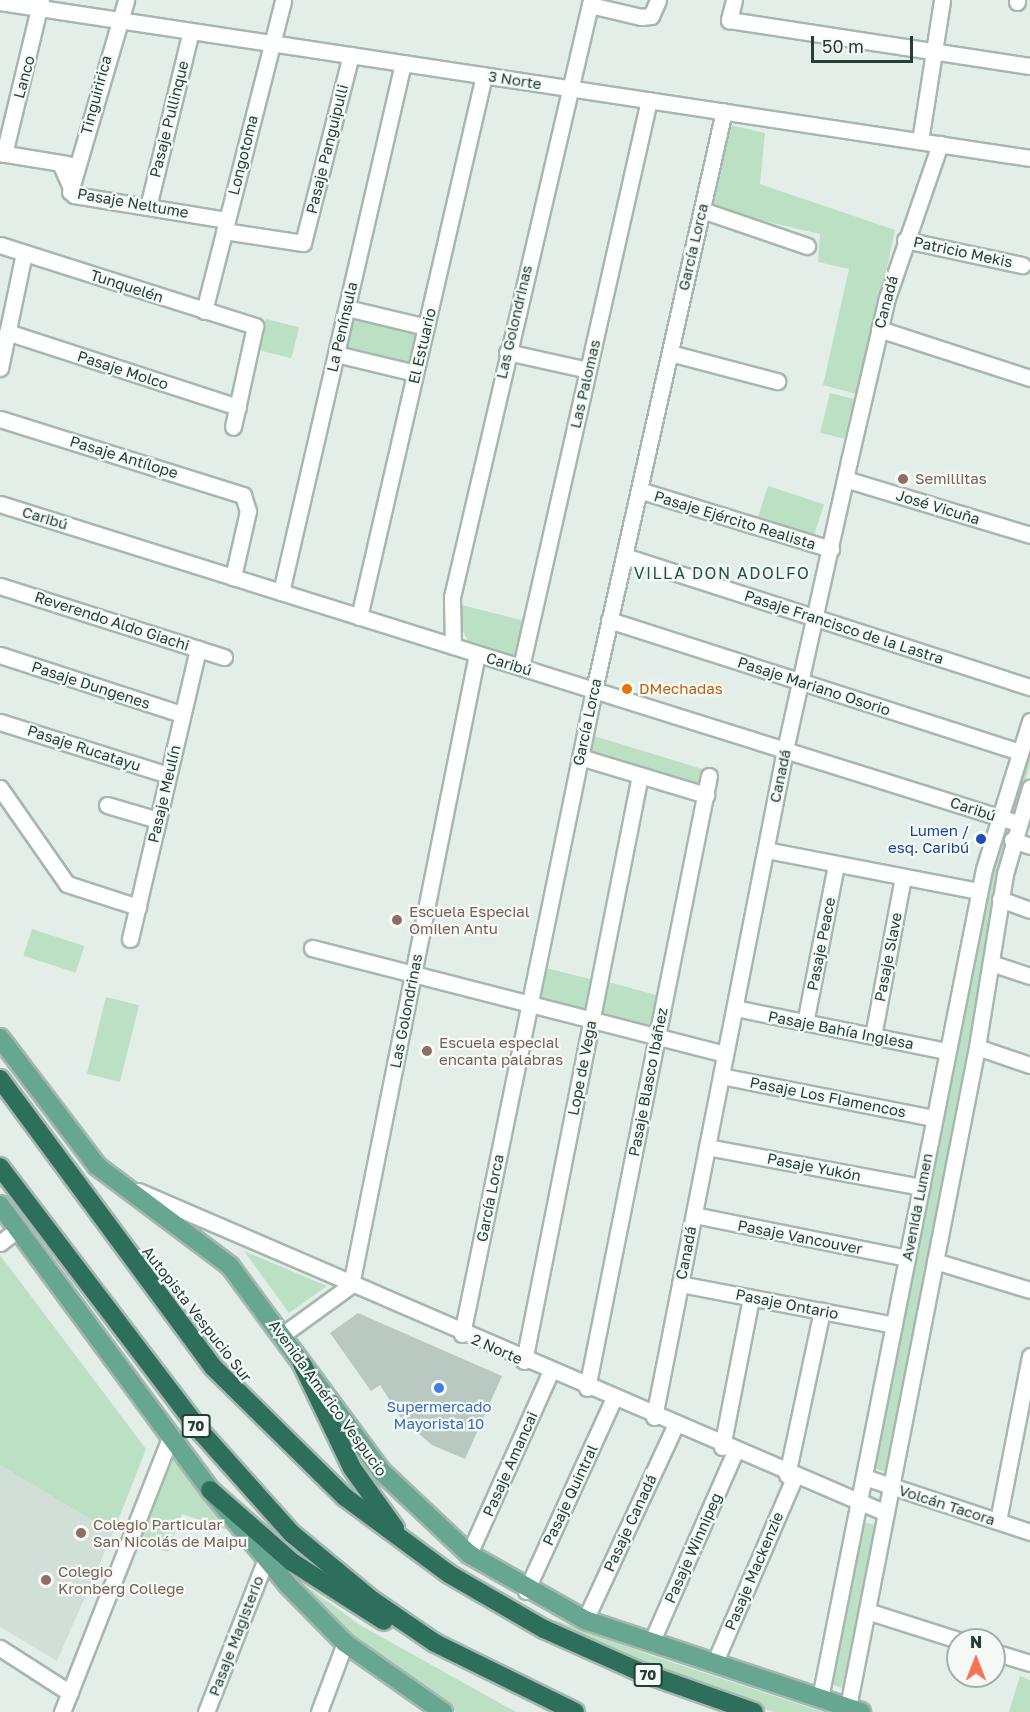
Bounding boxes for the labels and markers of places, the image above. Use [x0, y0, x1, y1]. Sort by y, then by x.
place label: Semillitas [915, 470, 987, 488]
marker: Semillitas [896, 472, 910, 486]
place label: DMechadas [639, 680, 723, 698]
marker: DMechadas [620, 682, 634, 696]
place label: Lumen / esq. Caribú [888, 821, 969, 856]
marker: Lumen / esq. Caribú [974, 832, 988, 846]
place label: Escuela Especial Omilen Antu [409, 902, 530, 937]
marker: Escuela Especial Omilen Antu [390, 913, 404, 927]
place label: Escuela especial encanta palabras [439, 1033, 563, 1068]
marker: Escuela especial encanta palabras [420, 1044, 434, 1058]
marker: Supermercado Mayorista 10 [432, 1381, 446, 1395]
place label: Supermercado Mayorista 10 [387, 1397, 491, 1432]
place label: Colegio Particular San Nicolás de Maipu [93, 1515, 247, 1550]
marker: Colegio Particular San Nicolás de Maipu [74, 1526, 88, 1540]
place label: Colegio Kronberg College [58, 1562, 184, 1597]
marker: Colegio Kronberg College [39, 1573, 53, 1587]

